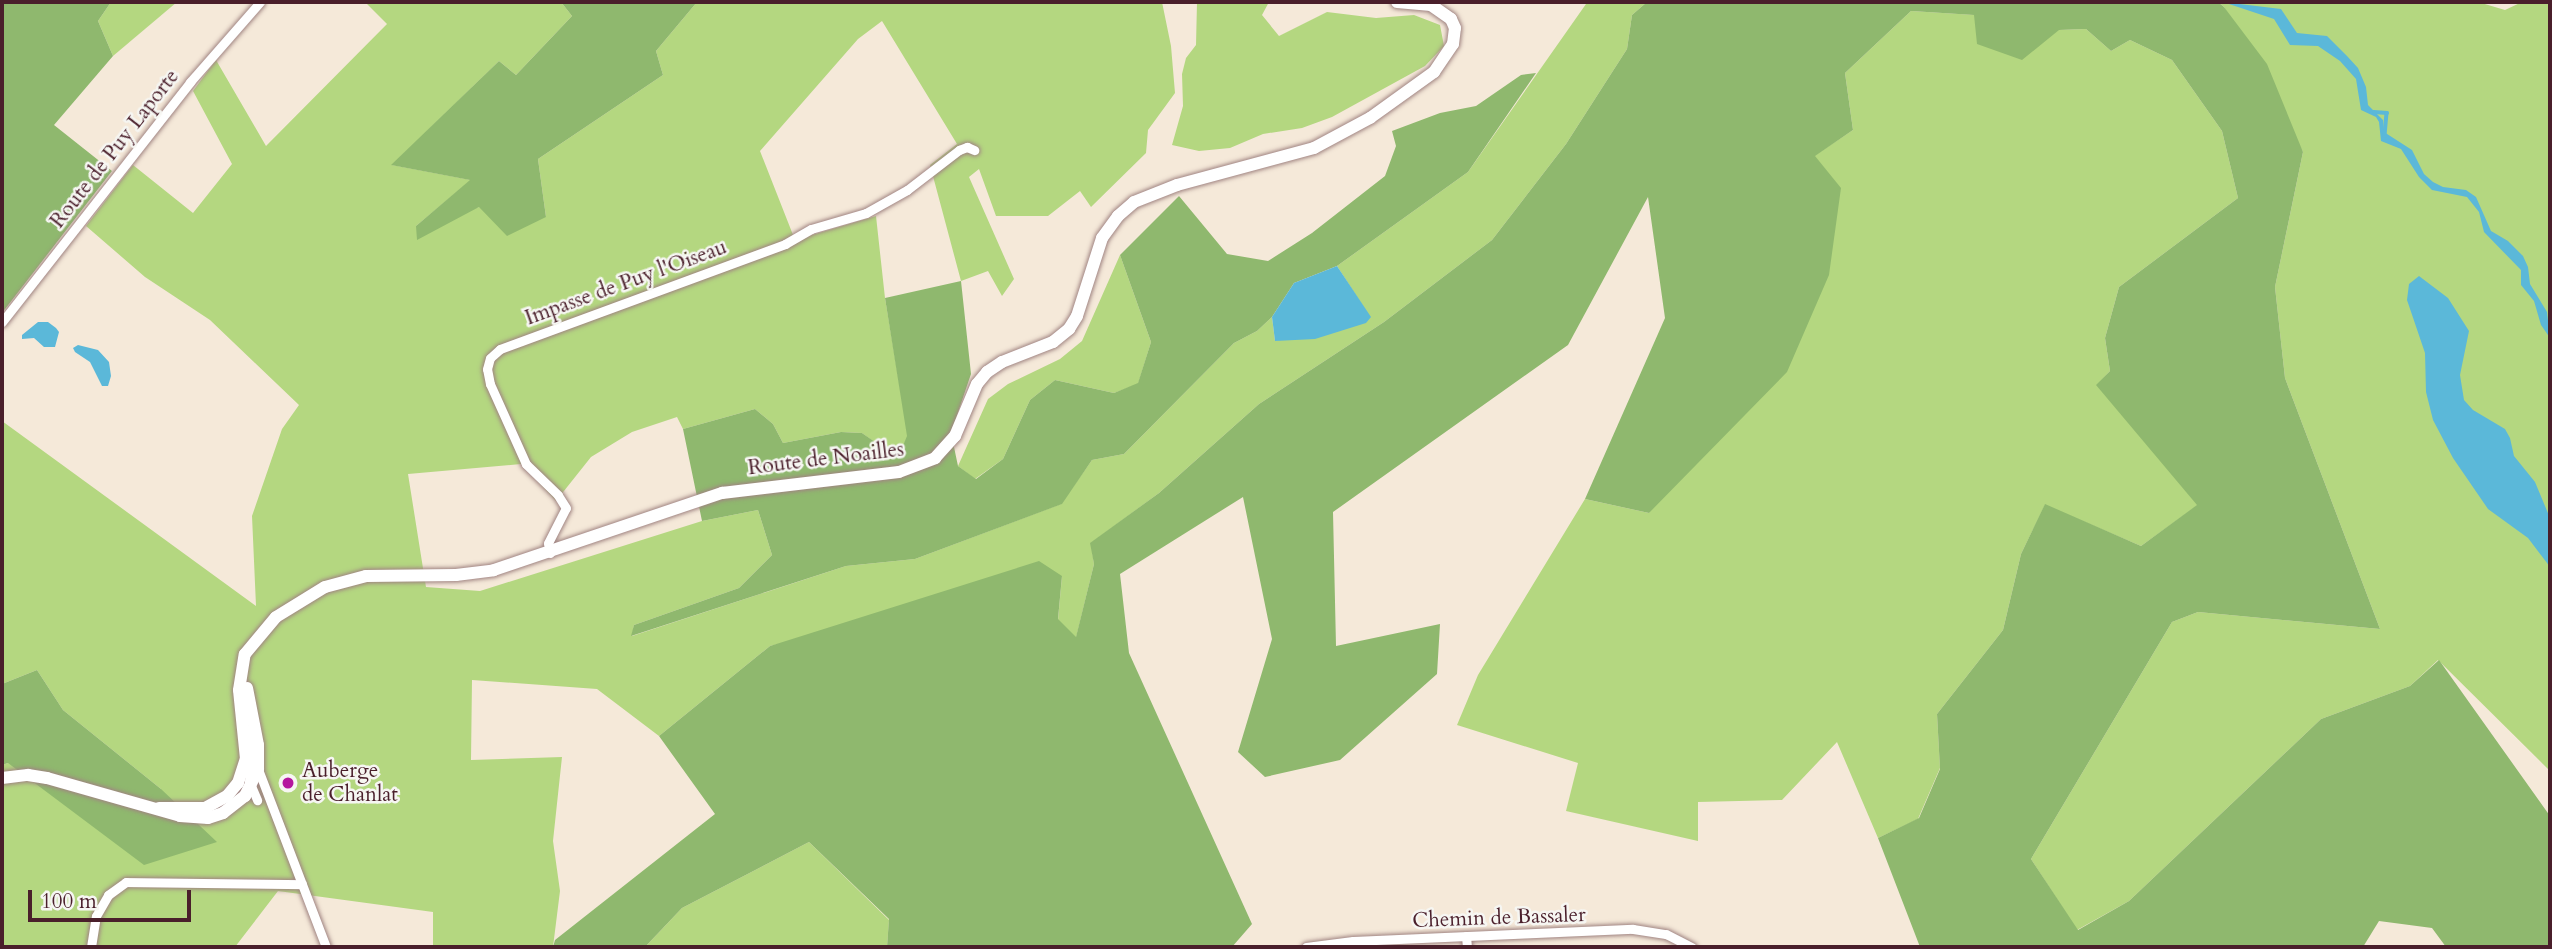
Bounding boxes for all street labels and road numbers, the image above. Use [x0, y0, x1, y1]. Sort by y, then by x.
street label: Route de Puy Laporte [45, 65, 185, 233]
street label: Impasse de Puy l'Oiseau [522, 235, 730, 331]
street label: Route de Noailles [747, 437, 905, 481]
street label: Chemin de Bassaler [1412, 902, 1586, 934]

